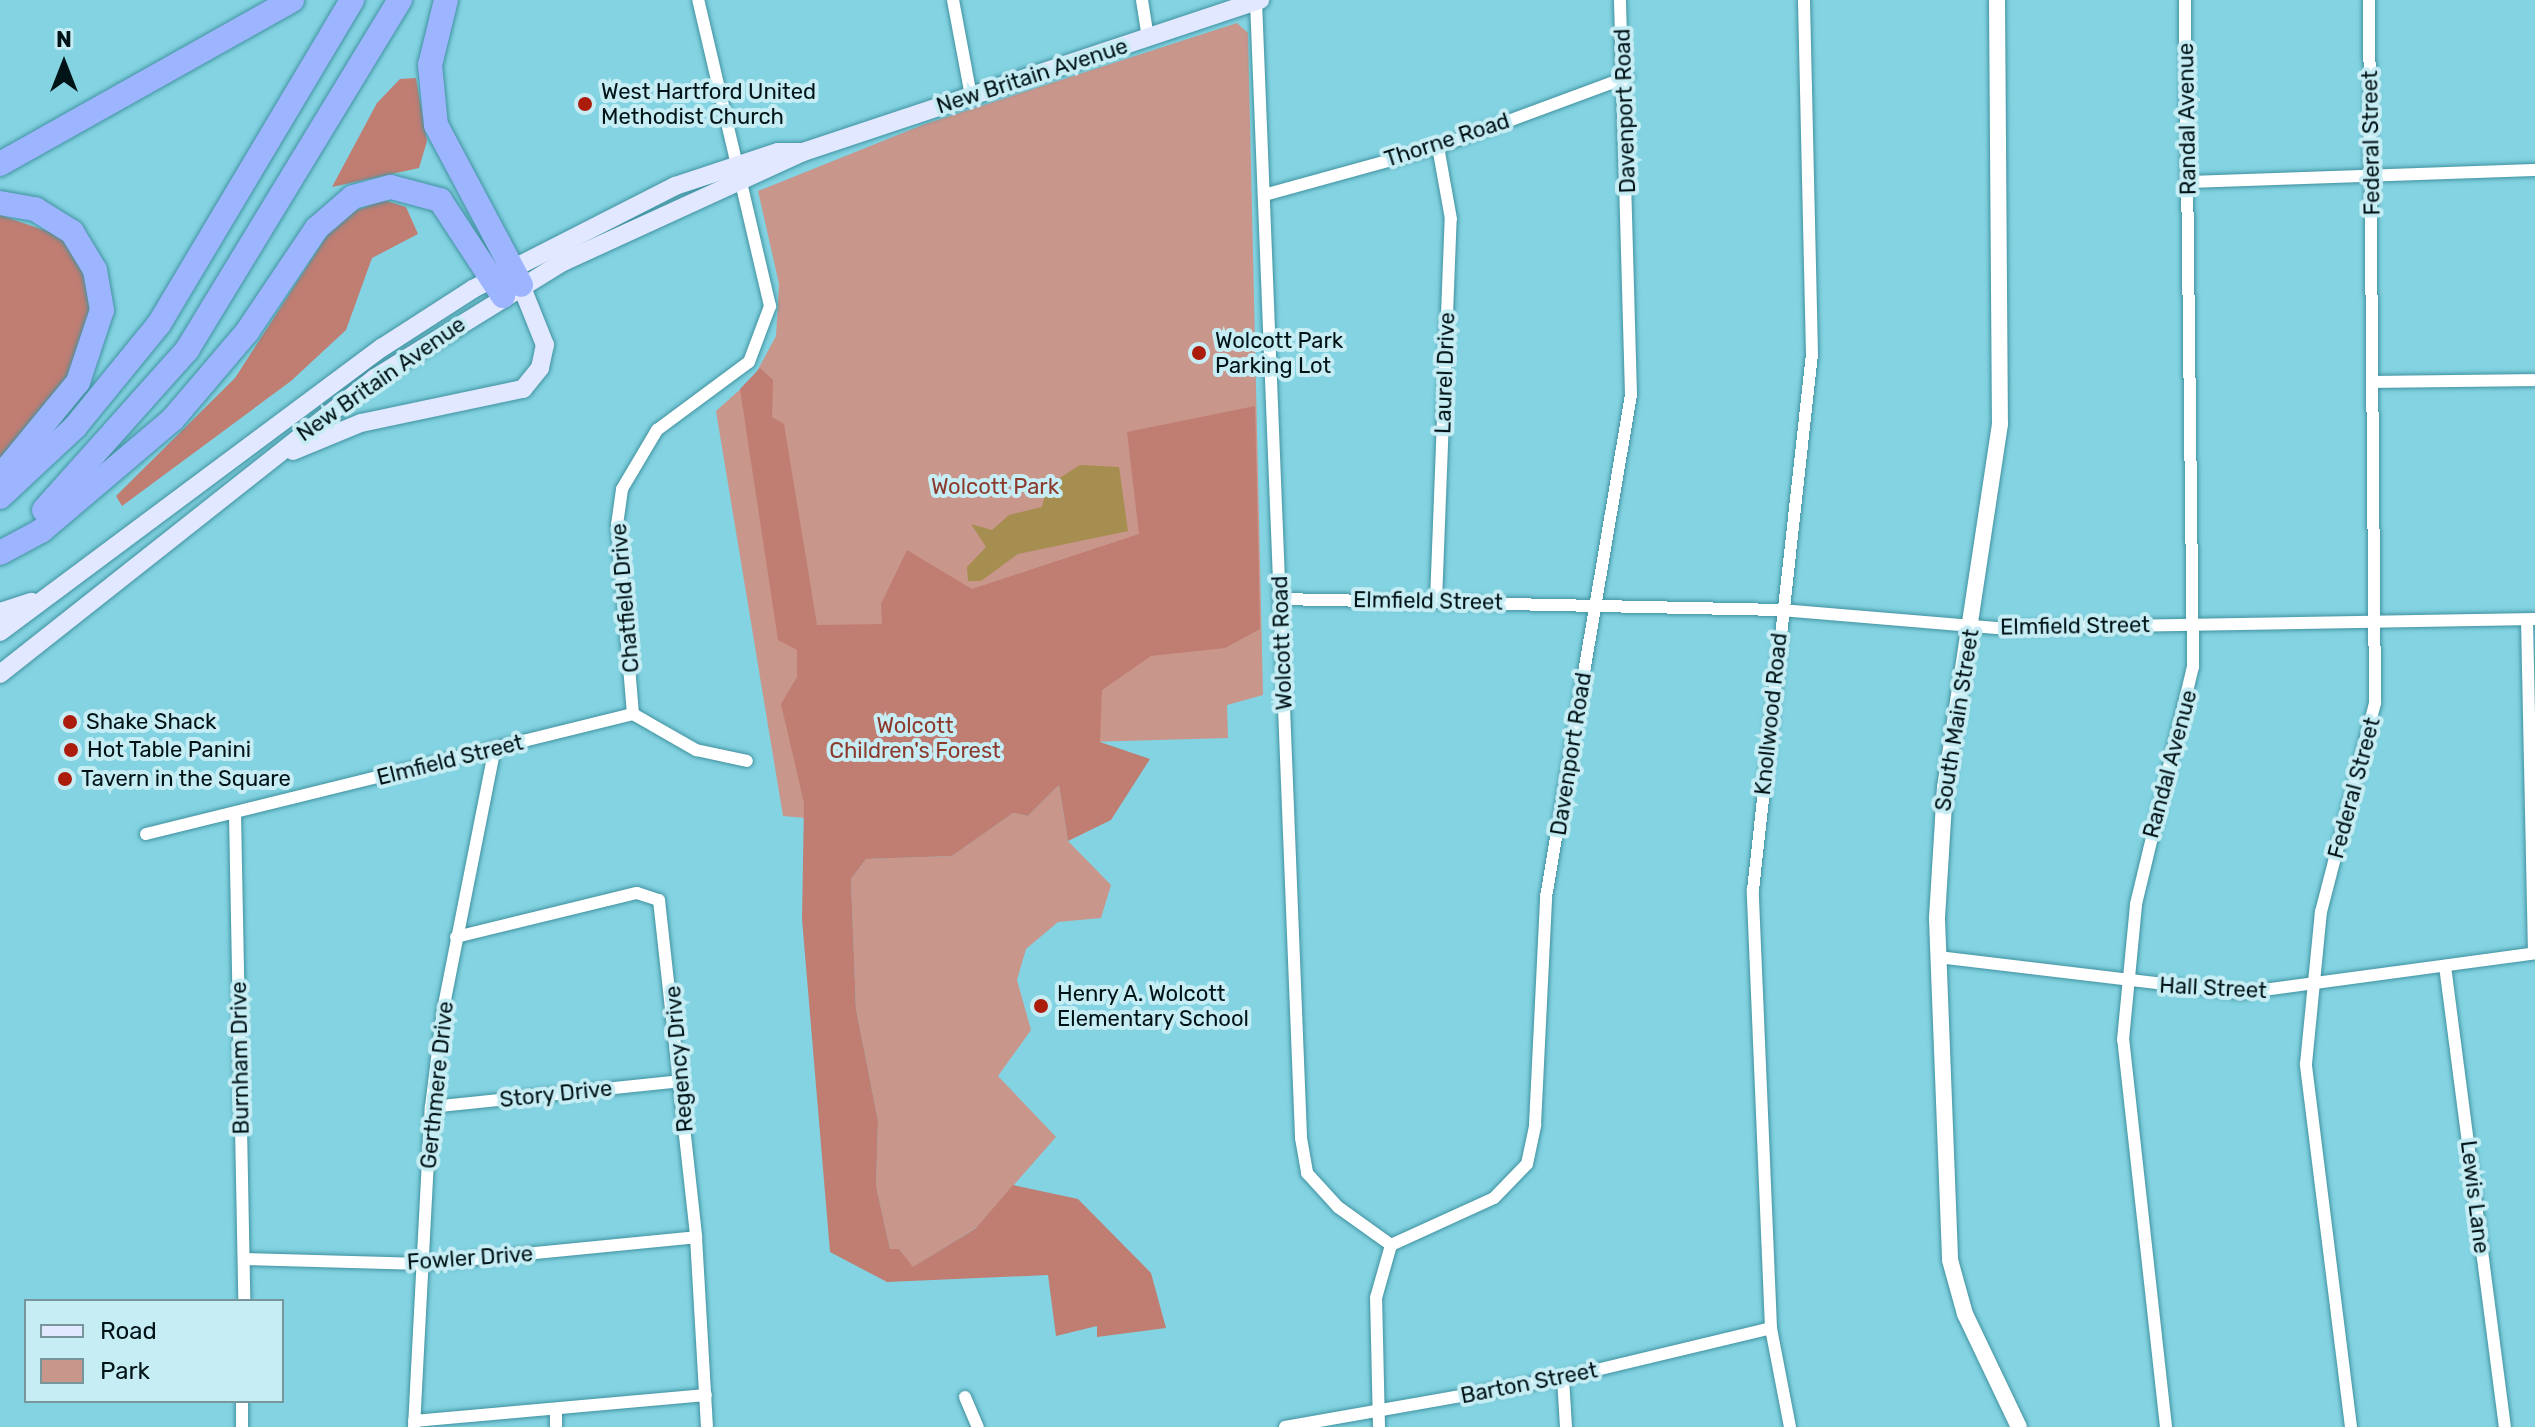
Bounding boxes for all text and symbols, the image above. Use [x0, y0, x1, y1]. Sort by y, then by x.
north arrow [24, 24, 104, 104]
text: N [56, 26, 72, 53]
street label: Davenport Road [1609, 28, 1641, 194]
street label: New Britain Avenue [933, 32, 1131, 120]
street label: Randal Avenue [2172, 42, 2202, 196]
street label: Federal Street [2357, 70, 2385, 216]
place label: West Hartford United Methodist Church [601, 78, 816, 130]
marker: West Hartford United Methodist Church [576, 95, 594, 113]
street label: Thorne Road [1381, 107, 1513, 173]
street label: New Britain Avenue [291, 311, 471, 447]
street label: Laurel Drive [1430, 312, 1460, 434]
place label: Wolcott Park Parking Lot [1215, 327, 1343, 378]
marker: Wolcott Park Parking Lot [1190, 344, 1208, 362]
park label: Wolcott Park [931, 474, 1059, 500]
street label: Chatfield Drive [605, 522, 645, 674]
street label: Wolcott Road [1266, 575, 1298, 711]
street label: Elmfield Street [1353, 586, 1503, 616]
street label: Elmfield Street [2000, 611, 2150, 641]
street label: South Main Street [1930, 627, 1984, 813]
street label: Knollwood Road [1749, 632, 1793, 796]
street label: Davenport Road [1545, 671, 1597, 837]
street label: Randal Avenue [2137, 687, 2203, 841]
place label: Shake Shack [86, 709, 216, 735]
park label: Wolcott Children's Forest [829, 712, 1001, 764]
marker: Shake Shack [61, 713, 79, 731]
street label: Federal Street [2322, 715, 2386, 861]
street label: Elmfield Street [374, 729, 526, 791]
place label: Hot Table Panini [87, 737, 252, 763]
marker: Hot Table Panini [62, 741, 80, 759]
place label: Tavern in the Square [81, 766, 291, 792]
marker: Tavern in the Square [56, 770, 74, 788]
street label: Hall Street [2159, 972, 2267, 1004]
place label: Henry A. Wolcott Elementary School [1057, 980, 1250, 1032]
street label: Burnham Drive [225, 981, 255, 1135]
street label: Regency Drive [659, 984, 699, 1134]
marker: Henry A. Wolcott Elementary School [1032, 997, 1050, 1015]
street label: Gerthmere Drive [415, 1000, 459, 1170]
street label: Story Drive [498, 1075, 614, 1113]
street label: Lewis Lane [2455, 1139, 2495, 1255]
street label: Fowler Drive [406, 1240, 534, 1276]
legend [24, 1299, 284, 1403]
text: Road [100, 1317, 157, 1345]
text: Park [100, 1357, 150, 1385]
street label: Barton Street [1458, 1357, 1600, 1409]

